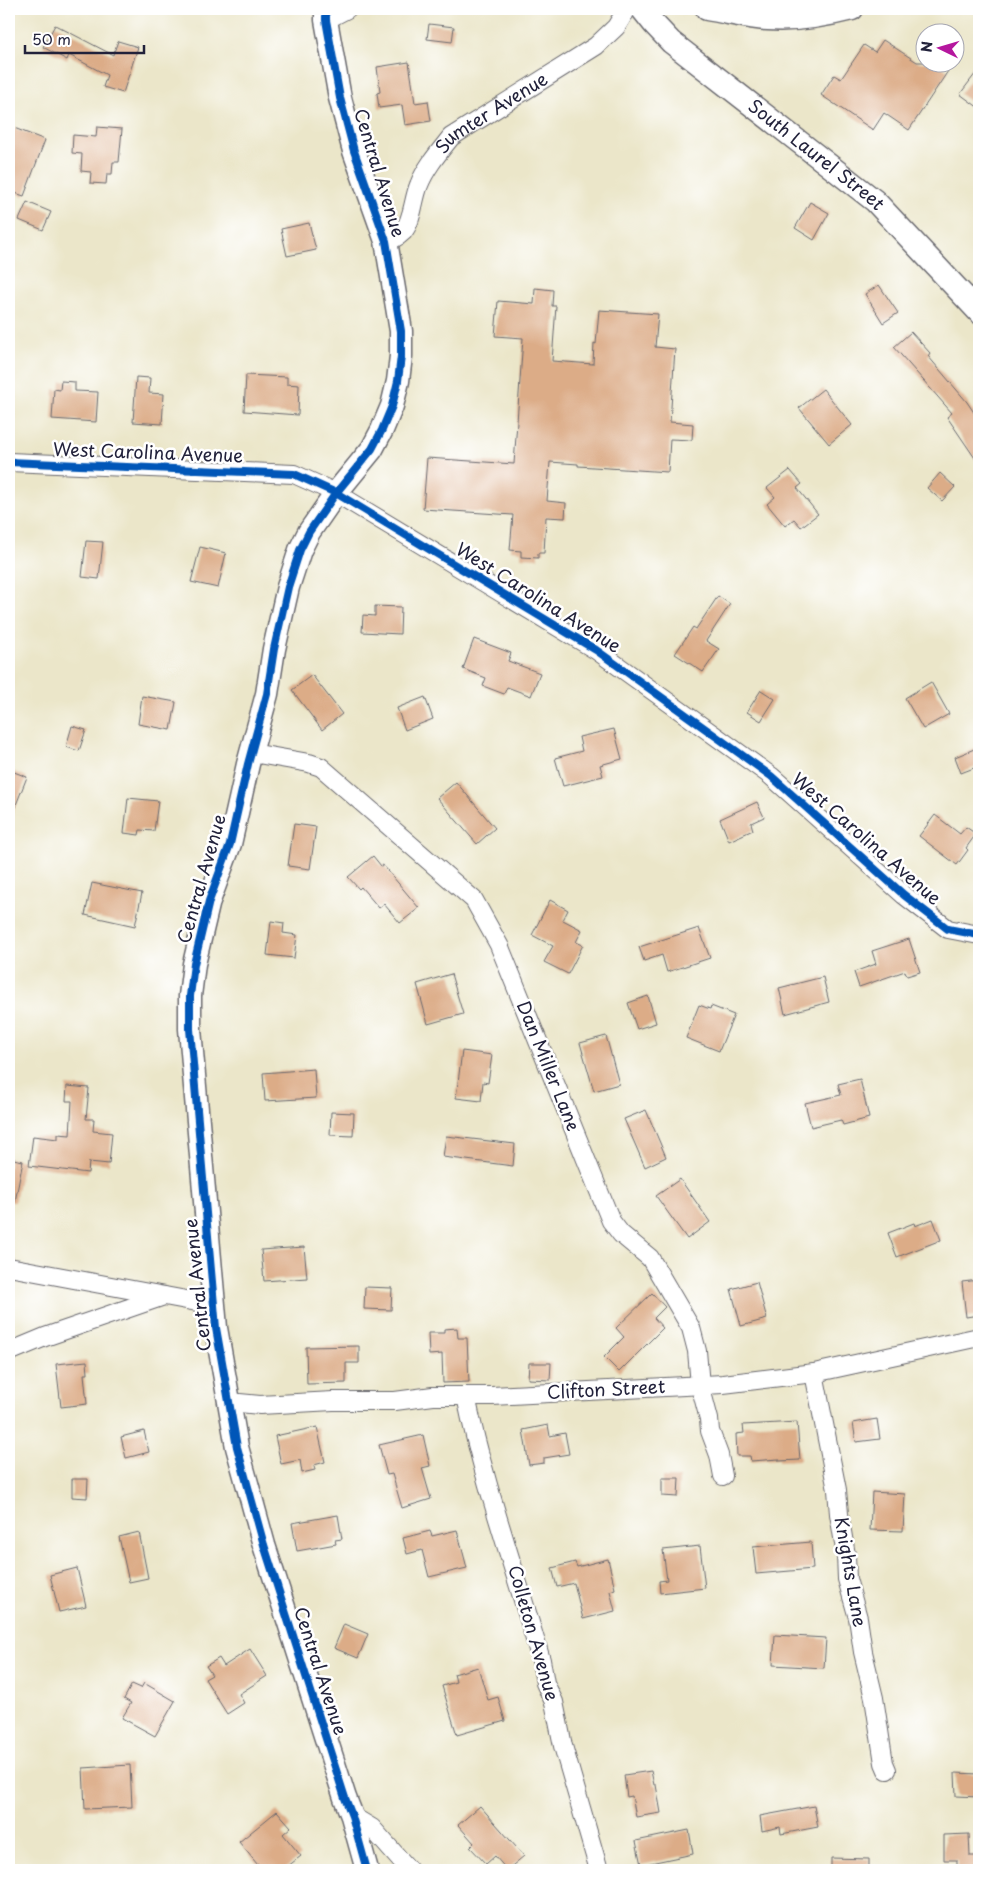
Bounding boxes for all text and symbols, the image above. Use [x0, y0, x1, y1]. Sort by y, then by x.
scale bar [25, 22, 144, 54]
north arrow [916, 22, 966, 72]
text: 50 m [32, 27, 71, 50]
text: N [916, 40, 937, 53]
street label: Sumter Avenue [428, 65, 553, 159]
street label: South Laurel Street [743, 92, 892, 216]
street label: Central Avenue [348, 105, 413, 240]
street label: West Carolina Avenue [53, 435, 244, 468]
street label: West Carolina Avenue [451, 535, 627, 659]
street label: West Carolina Avenue [786, 765, 948, 911]
street label: Central Avenue [169, 811, 232, 946]
street label: Dan Miller Lane [511, 996, 588, 1135]
street label: Central Avenue [176, 1217, 217, 1353]
street label: Clifton Street [546, 1372, 666, 1405]
street label: Knights Lane [828, 1514, 874, 1629]
street label: Colleton Avenue [502, 1562, 567, 1703]
street label: Central Avenue [288, 1603, 355, 1738]

